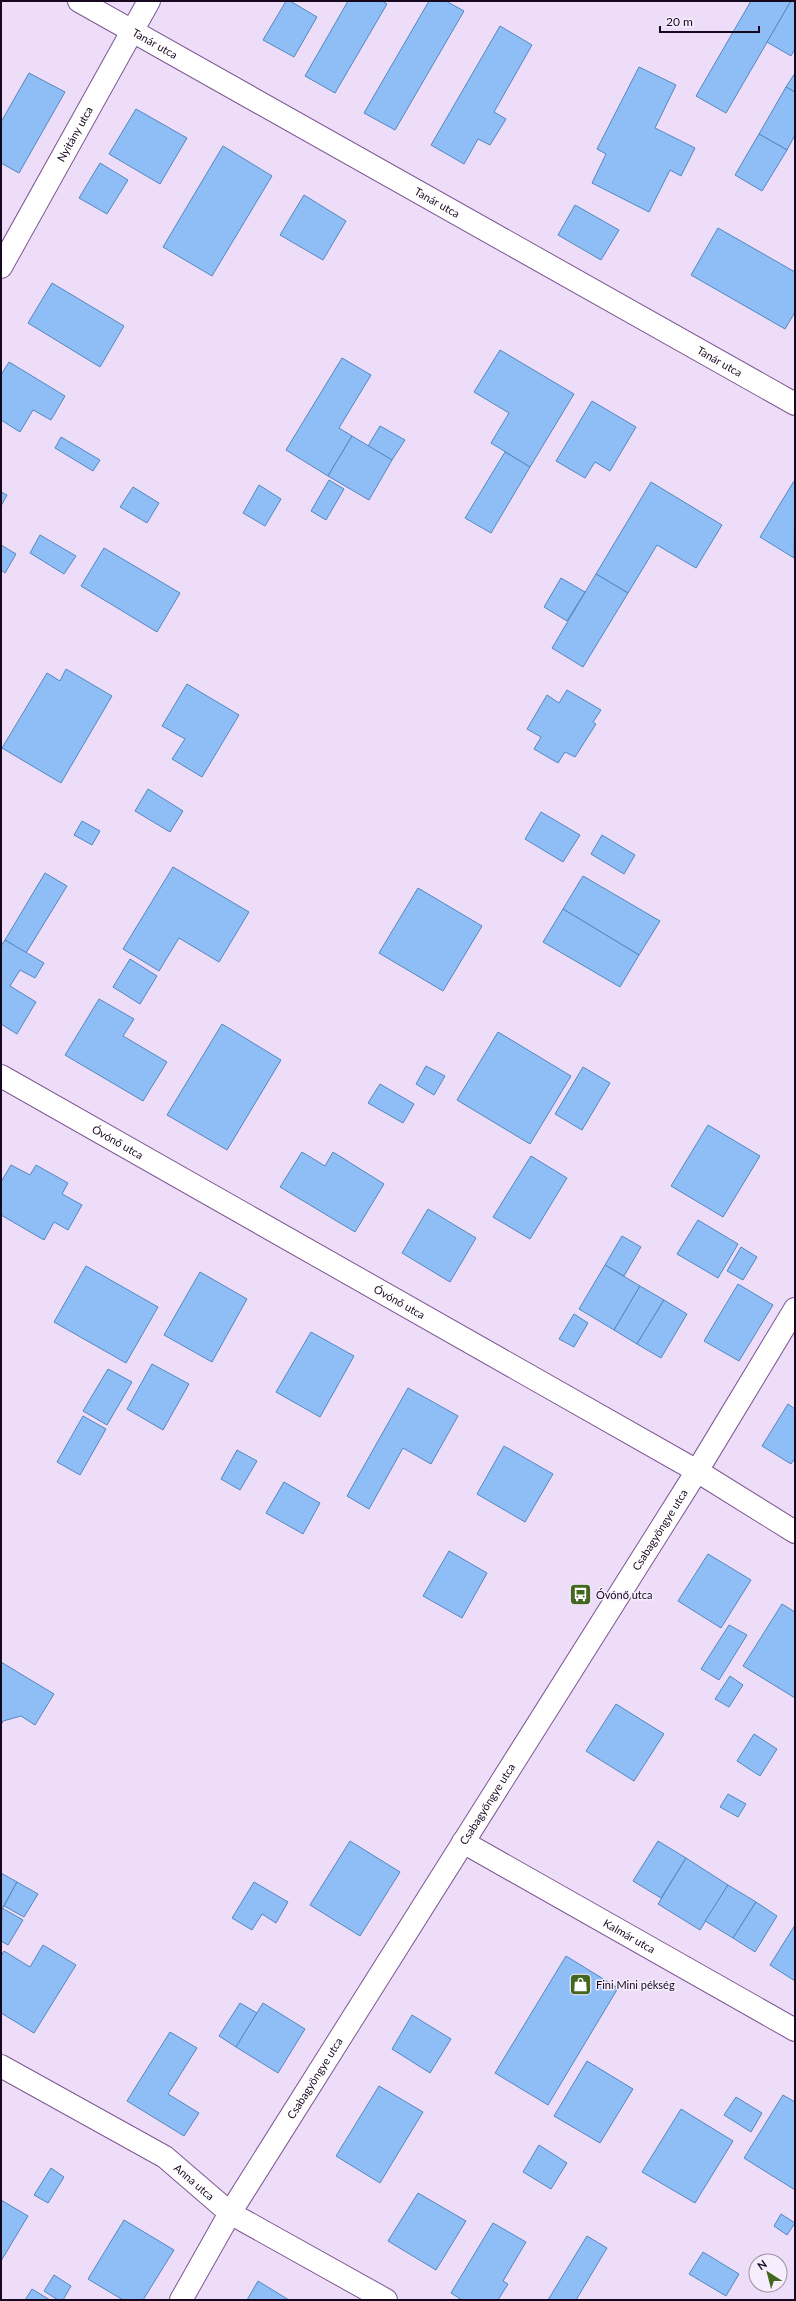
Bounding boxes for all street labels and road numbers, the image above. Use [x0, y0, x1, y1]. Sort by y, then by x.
street label: Tanár utca [130, 25, 180, 61]
street label: Nyitány utca [54, 104, 95, 164]
street label: Tanár utca [413, 184, 462, 220]
street label: Tanár utca [695, 343, 745, 379]
street label: Óvónő utca [90, 1122, 146, 1161]
street label: Óvónő utca [372, 1282, 427, 1321]
street label: Csabagyöngye utca [629, 1487, 690, 1573]
street label: Csabagyöngye utca [457, 1761, 517, 1847]
street label: Kalmár utca [601, 1916, 658, 1955]
street label: Csabagyöngye utca [284, 2035, 345, 2121]
street label: Anna utca [172, 2161, 217, 2203]

